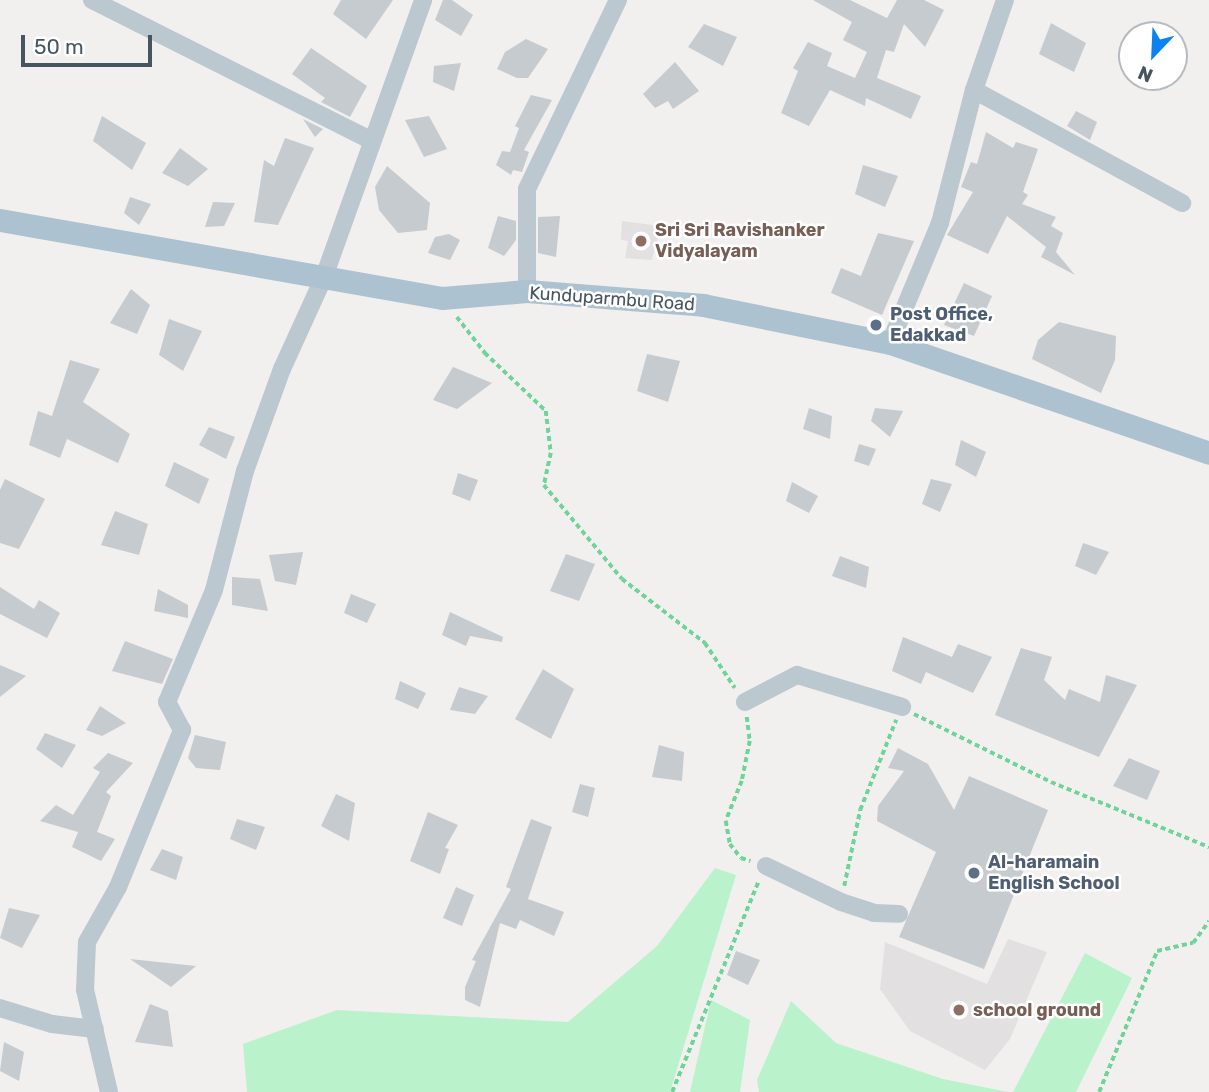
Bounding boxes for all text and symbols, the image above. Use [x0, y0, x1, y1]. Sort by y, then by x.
scale bar [24, 21, 156, 65]
north arrow [1118, 21, 1188, 91]
text: 50 m [34, 34, 84, 59]
text: N [1135, 61, 1156, 87]
place label: Sri Sri Ravishanker Vidyalayam [655, 220, 825, 262]
marker: Sri Sri Ravishanker Vidyalayam [633, 233, 649, 249]
street label: Kunduparmbu Road [529, 282, 695, 316]
place label: Post Office, Edakkad [890, 304, 993, 346]
marker: Post Office, Edakkad [868, 317, 884, 333]
place label: Al-haramain English School [988, 852, 1120, 894]
marker: Al-haramain English School [966, 865, 982, 881]
place label: school ground [973, 999, 1101, 1021]
marker: school ground [951, 1002, 967, 1018]

